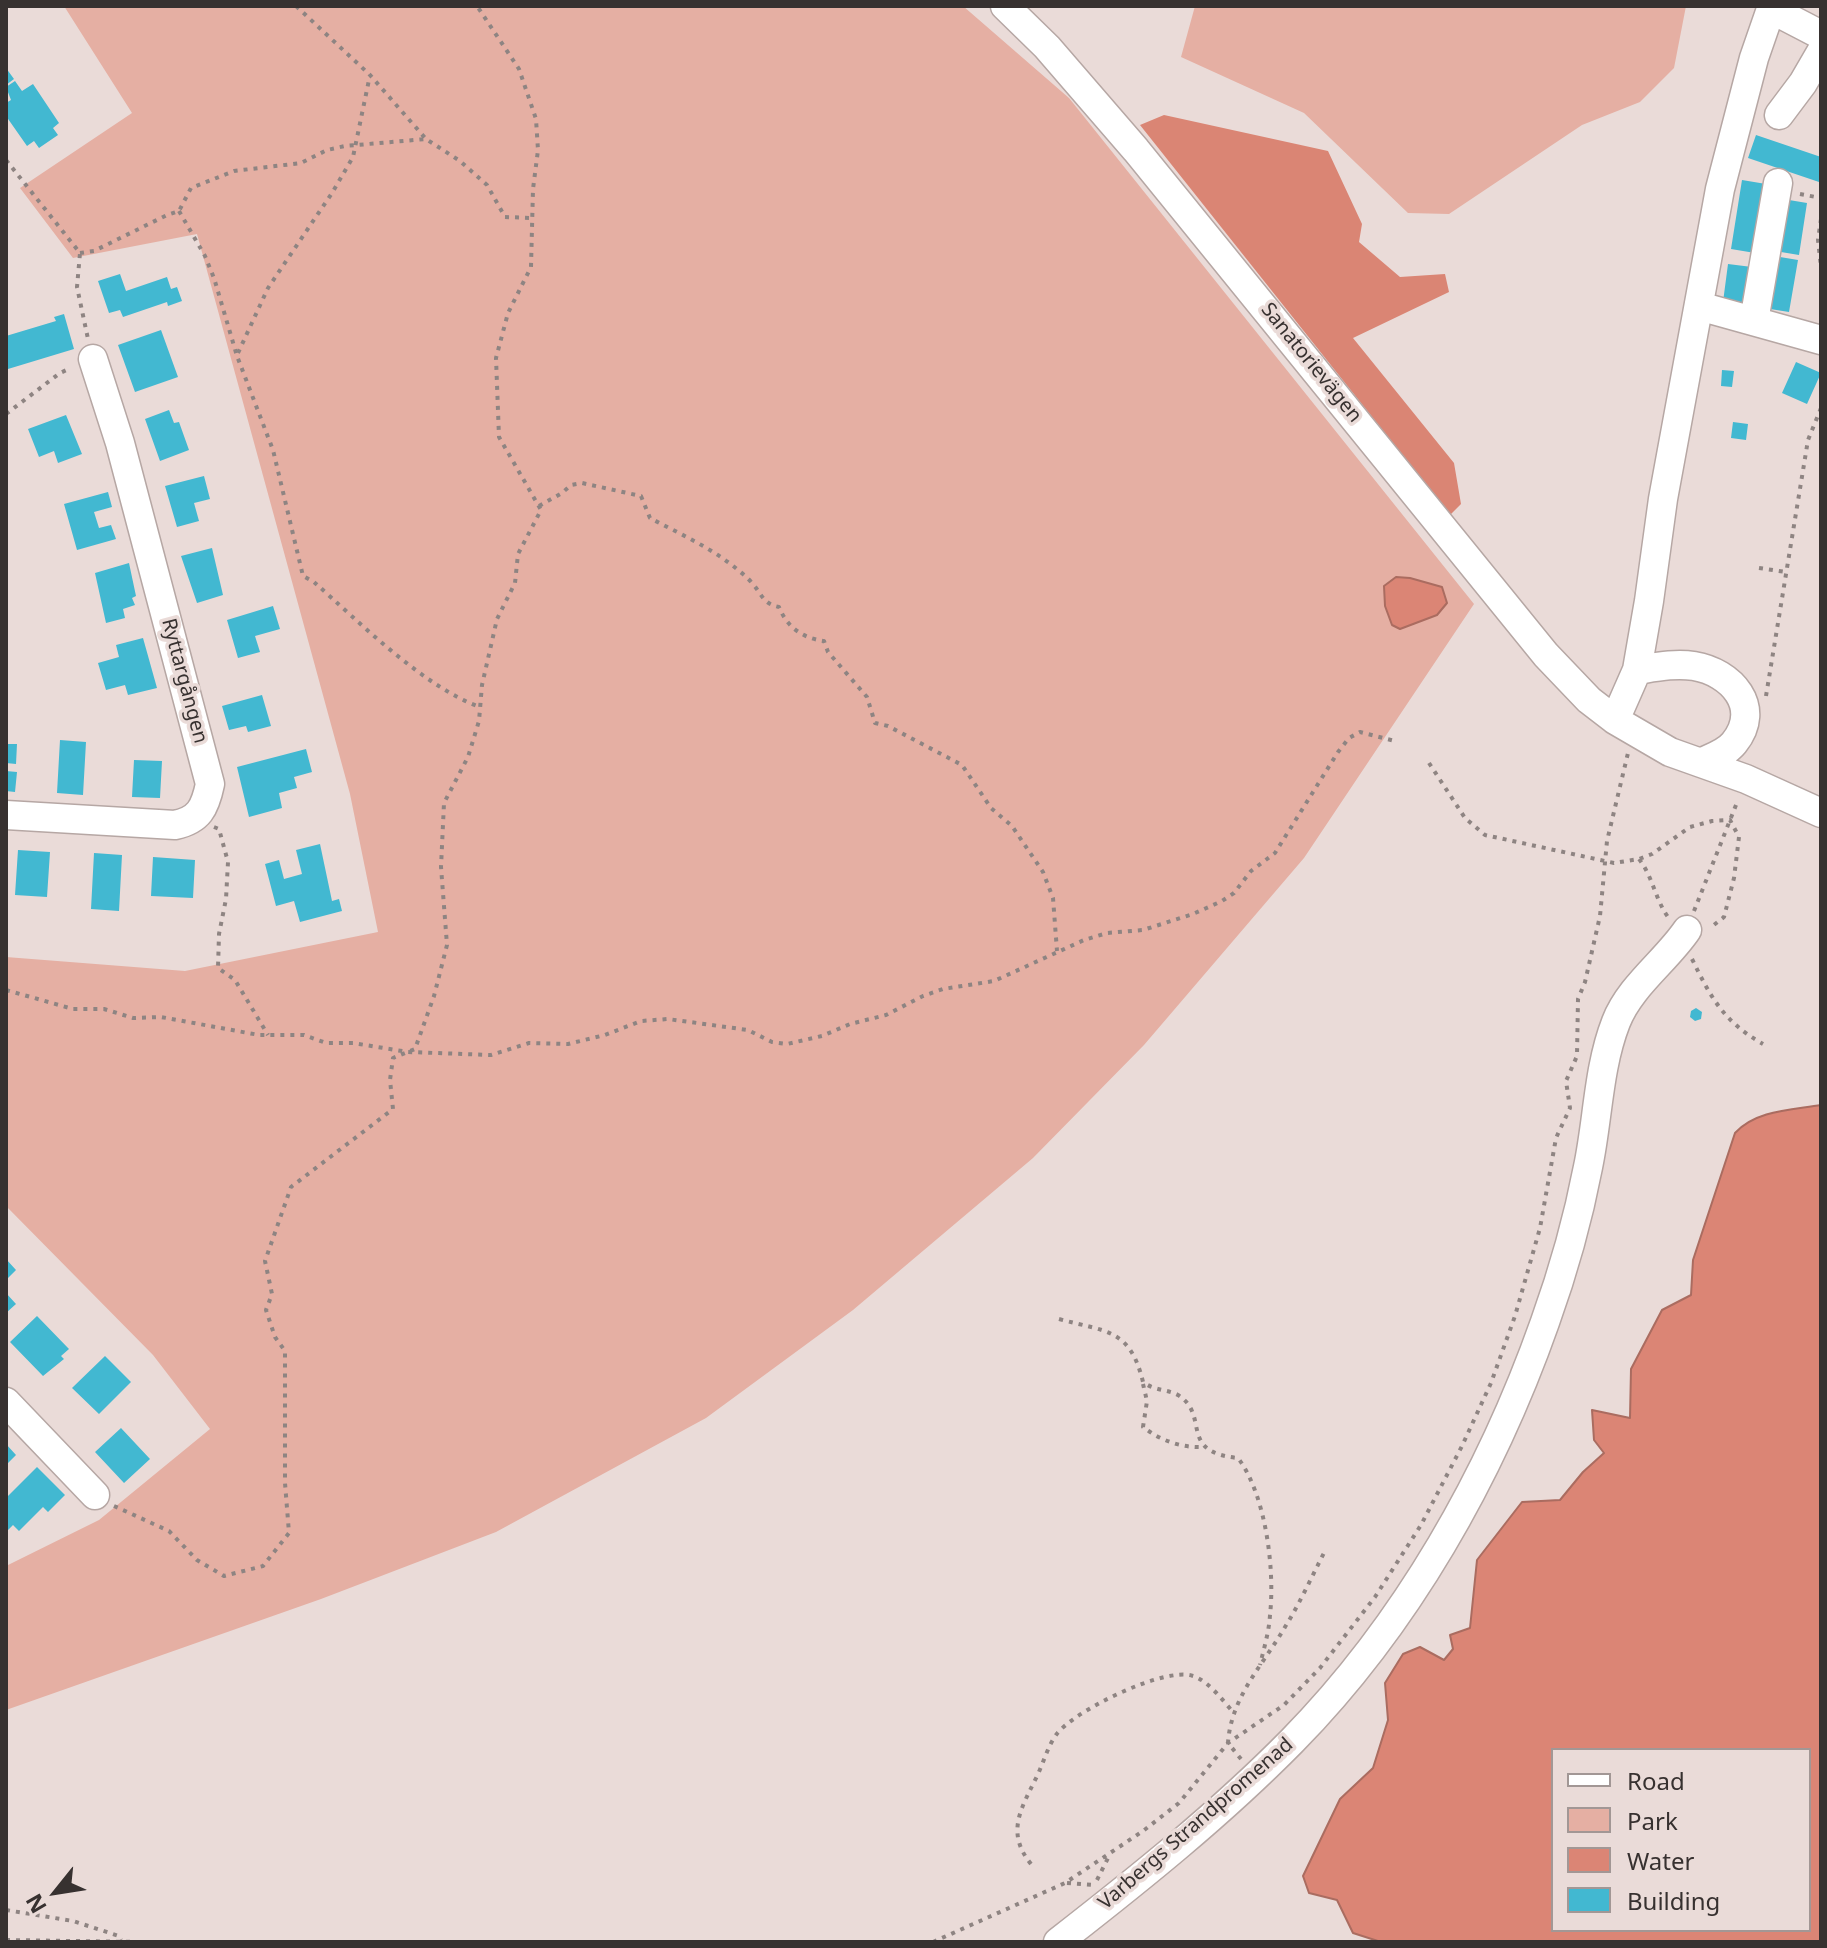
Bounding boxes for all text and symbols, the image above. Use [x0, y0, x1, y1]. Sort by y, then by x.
street label: Sanatorievägen [1256, 298, 1366, 428]
street label: Ryttargången [156, 616, 212, 746]
street label: Varbergs Strandpromenad [1094, 1733, 1298, 1915]
legend [1551, 1748, 1811, 1932]
text: Road [1627, 1764, 1685, 1797]
text: Park [1627, 1804, 1678, 1837]
text: Water [1627, 1844, 1694, 1877]
north arrow [16, 1852, 96, 1932]
text: Building [1627, 1884, 1720, 1917]
text: N [18, 1889, 53, 1919]

